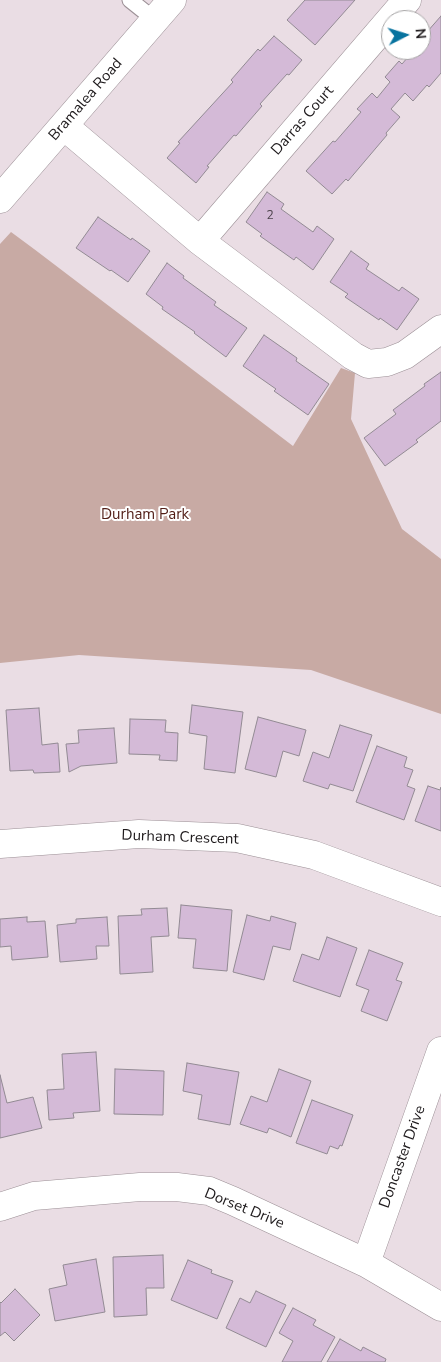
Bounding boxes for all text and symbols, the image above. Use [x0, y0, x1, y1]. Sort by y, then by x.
north arrow [381, 10, 431, 60]
text: N [411, 28, 430, 40]
street label: Bramalea Road [45, 55, 127, 145]
street label: Darras Court [268, 83, 338, 159]
house number: 2 [266, 209, 274, 223]
park label: Durham Park [101, 506, 189, 524]
street label: Durham Crescent [121, 827, 239, 849]
street label: Doncaster Drive [376, 1103, 430, 1211]
street label: Dorset Drive [201, 1185, 287, 1233]

